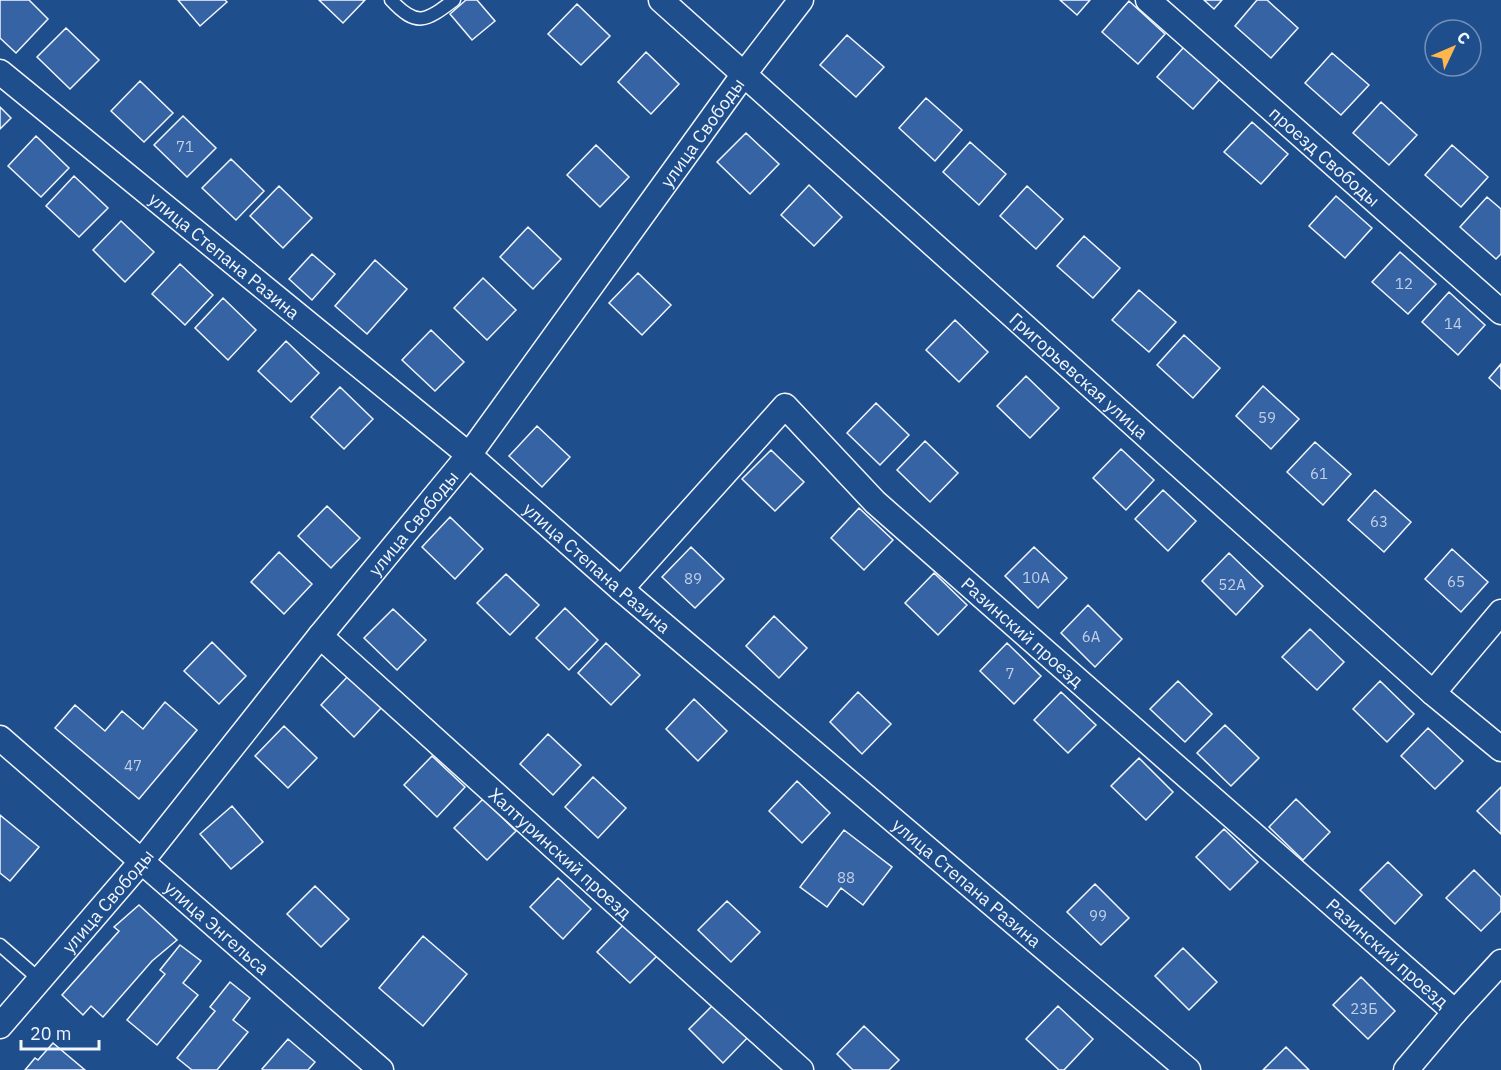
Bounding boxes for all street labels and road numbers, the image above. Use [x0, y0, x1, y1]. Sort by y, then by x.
street label: улица Свободы [655, 73, 749, 192]
street label: проезд Свободы [1265, 101, 1385, 211]
street label: улица Степана Разина [144, 187, 305, 324]
street label: Григорьевская улица [1005, 307, 1154, 444]
street label: улица Свободы [363, 466, 463, 580]
street label: улица Степана Разина [519, 497, 676, 638]
street label: Разинский проезд [957, 572, 1089, 692]
street label: Халтуринский проезд [484, 783, 637, 924]
street label: улица Степана Разина [888, 813, 1047, 952]
street label: улица Свободы [57, 844, 158, 958]
street label: улица Энгельса [160, 875, 275, 979]
street label: Разинский проезд [1322, 893, 1454, 1013]

